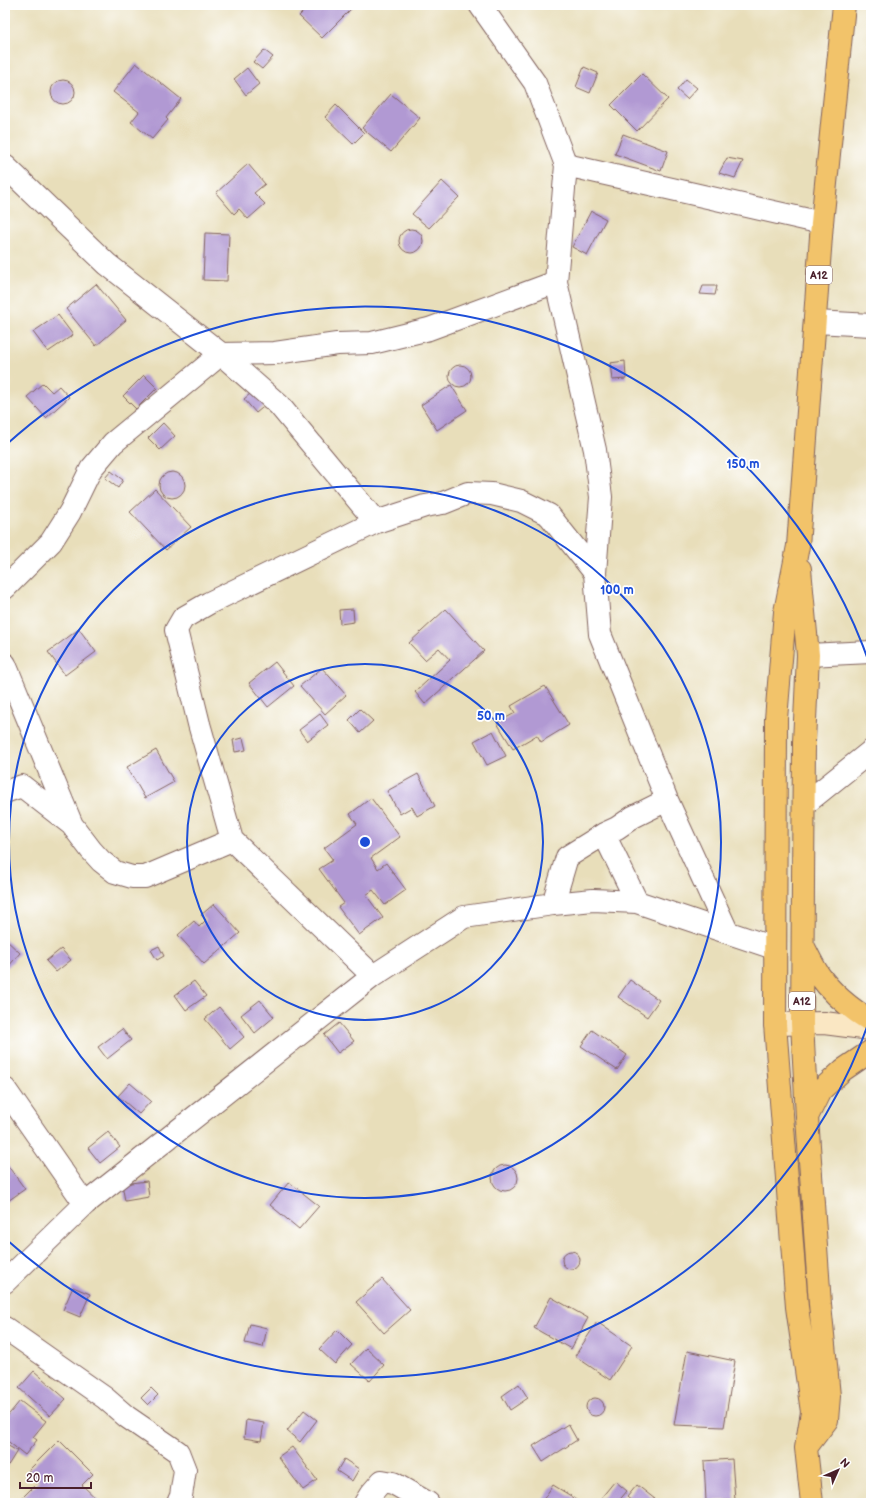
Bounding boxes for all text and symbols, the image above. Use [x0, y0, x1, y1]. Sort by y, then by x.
road number: A12 [806, 266, 832, 284]
text: 150 m [727, 457, 759, 472]
text: 100 m [600, 583, 634, 598]
text: 50 m [477, 709, 505, 724]
centre of rings [358, 835, 372, 849]
road number: A12 [789, 992, 815, 1010]
north arrow [818, 1450, 858, 1490]
text: N [837, 1456, 852, 1471]
scale bar [20, 1464, 91, 1490]
text: 20 m [26, 1471, 53, 1486]

